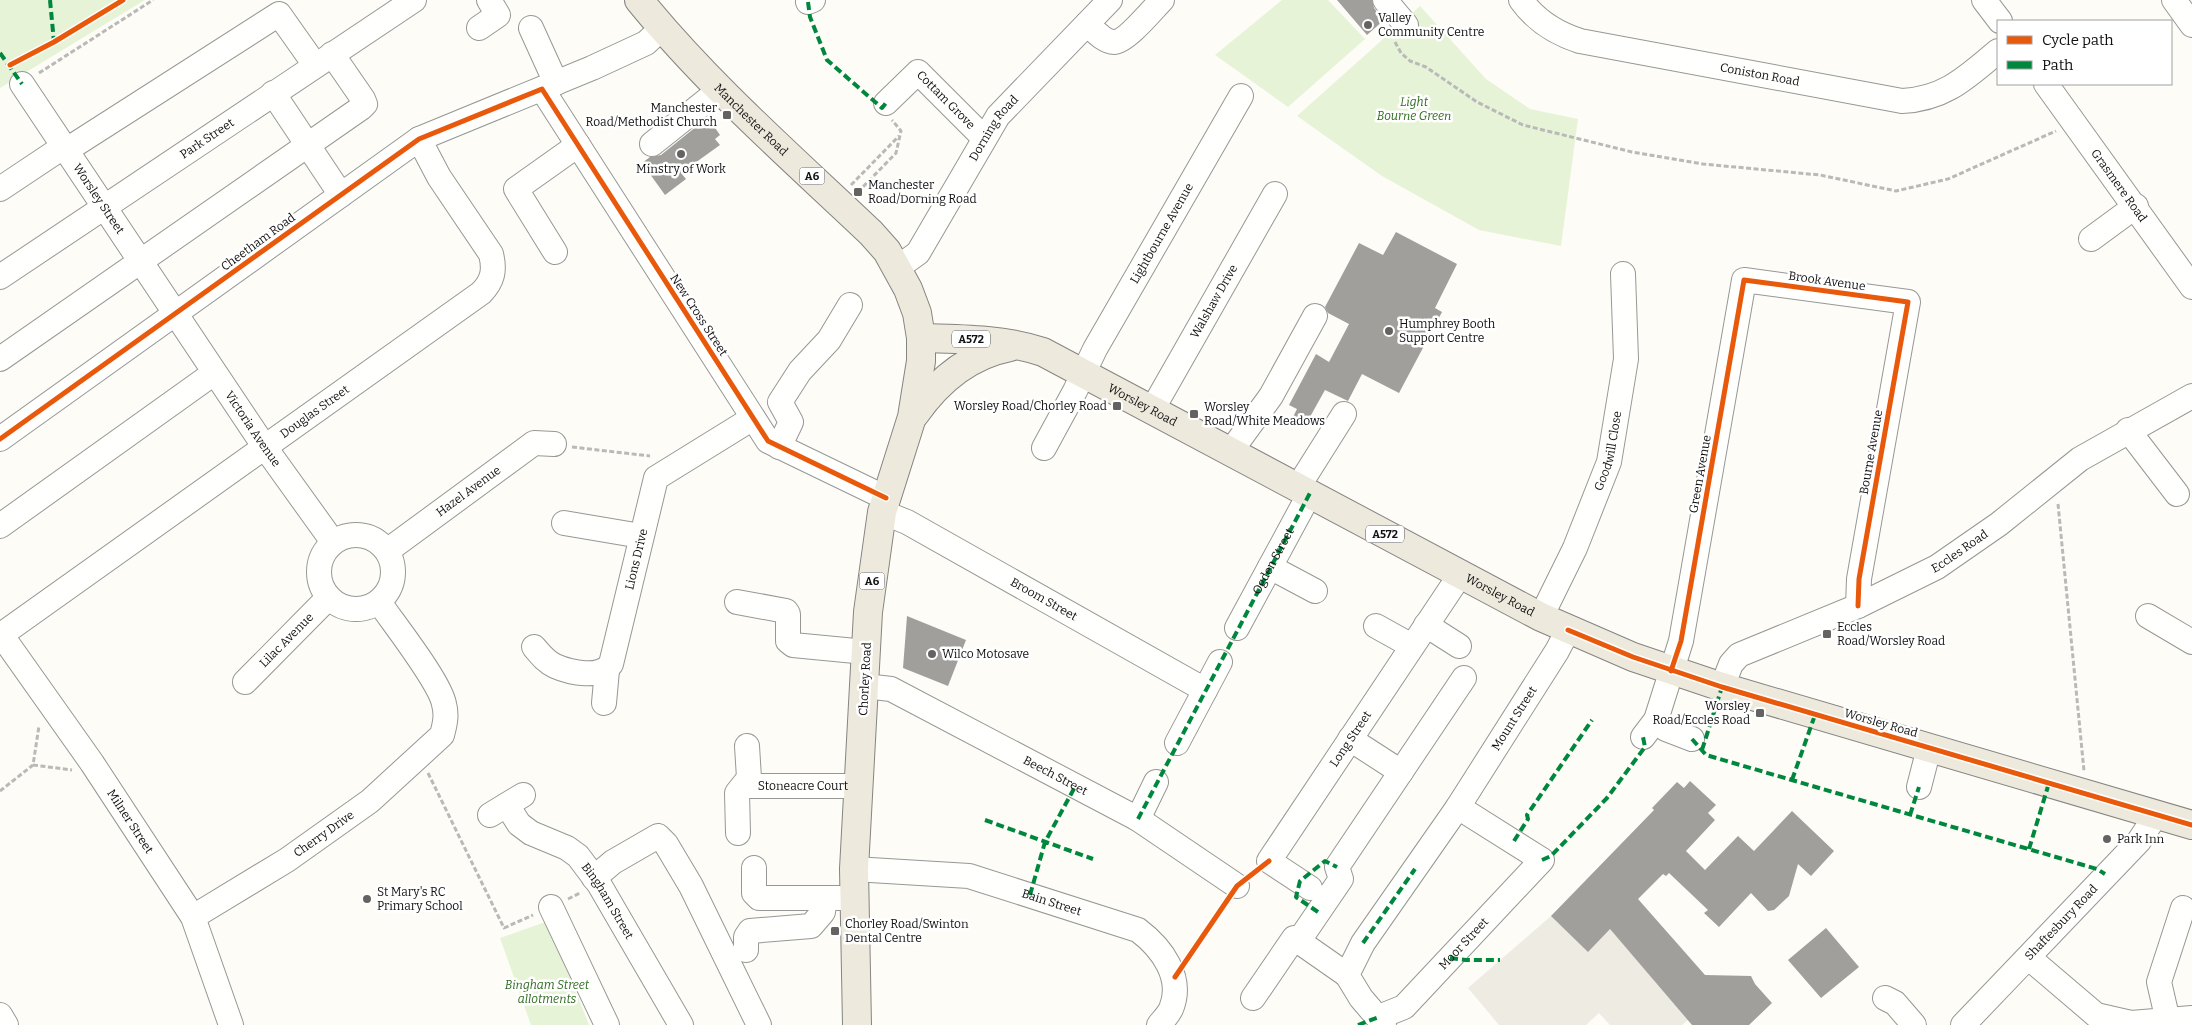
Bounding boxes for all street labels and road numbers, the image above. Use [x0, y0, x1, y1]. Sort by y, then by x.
street label: Coniston Road [1719, 60, 1801, 89]
street label: Cottam Grove [914, 68, 978, 132]
street label: Manchester Road [711, 81, 791, 158]
street label: Dorning Road [966, 92, 1021, 163]
street label: Park Street [177, 115, 237, 162]
street label: Grasmere Road [2088, 146, 2150, 225]
street label: Worsley Street [70, 161, 128, 237]
road number: A6 [800, 168, 824, 185]
street label: Lightbourne Avenue [1127, 181, 1196, 286]
street label: Cheetham Road [218, 210, 298, 274]
street label: Walshaw Drive [1187, 262, 1240, 341]
street label: Brook Avenue [1788, 269, 1866, 293]
street label: New Cross Street [667, 271, 731, 359]
road number: A572 [952, 330, 990, 348]
street label: Worsley Road [1106, 381, 1179, 429]
street label: Douglas Street [277, 382, 352, 441]
street label: Victoria Avenue [222, 388, 284, 469]
street label: Bourne Avenue [1857, 409, 1885, 495]
street label: Goodwill Close [1591, 410, 1624, 493]
street label: Green Avenue [1686, 434, 1714, 514]
street label: Hazel Avenue [433, 463, 503, 519]
street label: Ogden Street [1250, 525, 1297, 597]
road number: A572 [1366, 526, 1404, 542]
street label: Lions Drive [622, 527, 650, 591]
street label: Eccles Road [1929, 527, 1991, 576]
street label: Worsley Road [1463, 571, 1537, 619]
road number: A6 [860, 572, 884, 590]
street label: Broom Street [1008, 575, 1080, 624]
street label: Lilac Avenue [257, 610, 316, 670]
street label: Chorley Road [856, 642, 874, 716]
street label: Mount Street [1489, 683, 1540, 753]
street label: Worsley Road [1843, 706, 1919, 740]
street label: Long Street [1327, 708, 1375, 769]
street label: Beech Street [1021, 753, 1090, 798]
street label: Stoneacre Court [758, 779, 849, 793]
street label: Milner Street [104, 787, 157, 856]
street label: Cherry Drive [291, 808, 357, 860]
street label: Bingham Street [579, 860, 637, 942]
street label: Shaftesbury Road [2022, 882, 2100, 963]
street label: Bain Street [1020, 886, 1084, 919]
street label: Moor Street [1436, 914, 1492, 972]

